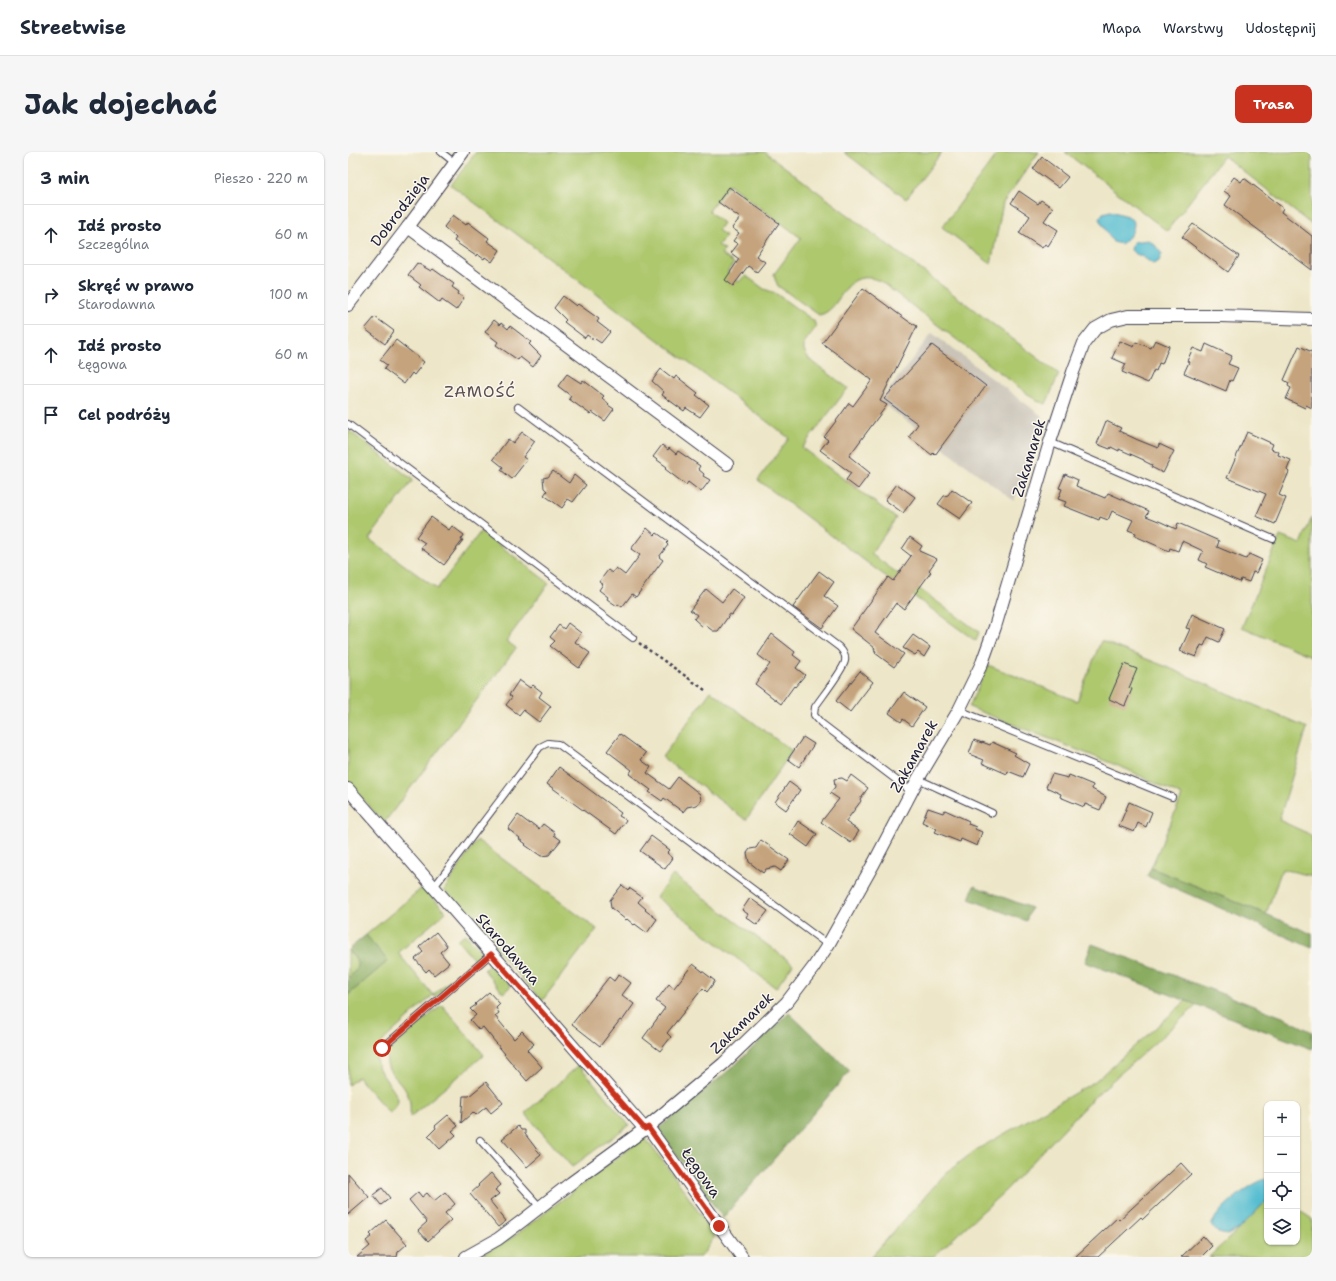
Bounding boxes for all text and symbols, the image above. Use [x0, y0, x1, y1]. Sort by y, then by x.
text: Streetwise [20, 15, 126, 40]
text: Mapa [1102, 19, 1141, 37]
text: Warstwy [1163, 19, 1223, 37]
text: Udostępnij [1245, 19, 1316, 37]
text: Jak dojechać [24, 85, 218, 123]
button: Trasa [1235, 85, 1312, 123]
text: 3 min [40, 167, 90, 189]
street label: Dobrodzieja [366, 169, 434, 251]
text: Pieszo · 220 m [214, 170, 308, 187]
text: Idź prosto [78, 216, 162, 236]
icon: ahead [40, 224, 62, 246]
text: 60 m [275, 226, 308, 243]
text: Szczególna [78, 236, 149, 253]
text: Skręć w prawo [78, 276, 194, 296]
icon: right [40, 284, 62, 306]
text: 100 m [269, 286, 308, 303]
text: Starodawna [78, 296, 155, 313]
text: Idź prosto [78, 336, 162, 356]
icon: ahead [40, 344, 62, 366]
text: 60 m [275, 346, 308, 363]
text: Łęgowa [78, 356, 127, 373]
district label: ZAMOŚĆ [444, 381, 516, 402]
icon: arrive [40, 404, 62, 426]
text: Cel podróży [78, 405, 170, 425]
street label: Zakamarek [1008, 416, 1050, 500]
street label: Zakamarek [886, 716, 942, 796]
street label: Starodawna [471, 909, 545, 990]
street label: Zakamarek [706, 988, 778, 1058]
route start [373, 1039, 391, 1057]
map controls [1264, 1101, 1300, 1245]
button: + [1264, 1101, 1300, 1137]
button: − [1264, 1137, 1300, 1173]
street label: Łęgowa [676, 1143, 726, 1202]
button: locate [1264, 1173, 1300, 1209]
button: layers [1264, 1209, 1300, 1245]
route end [710, 1217, 728, 1235]

